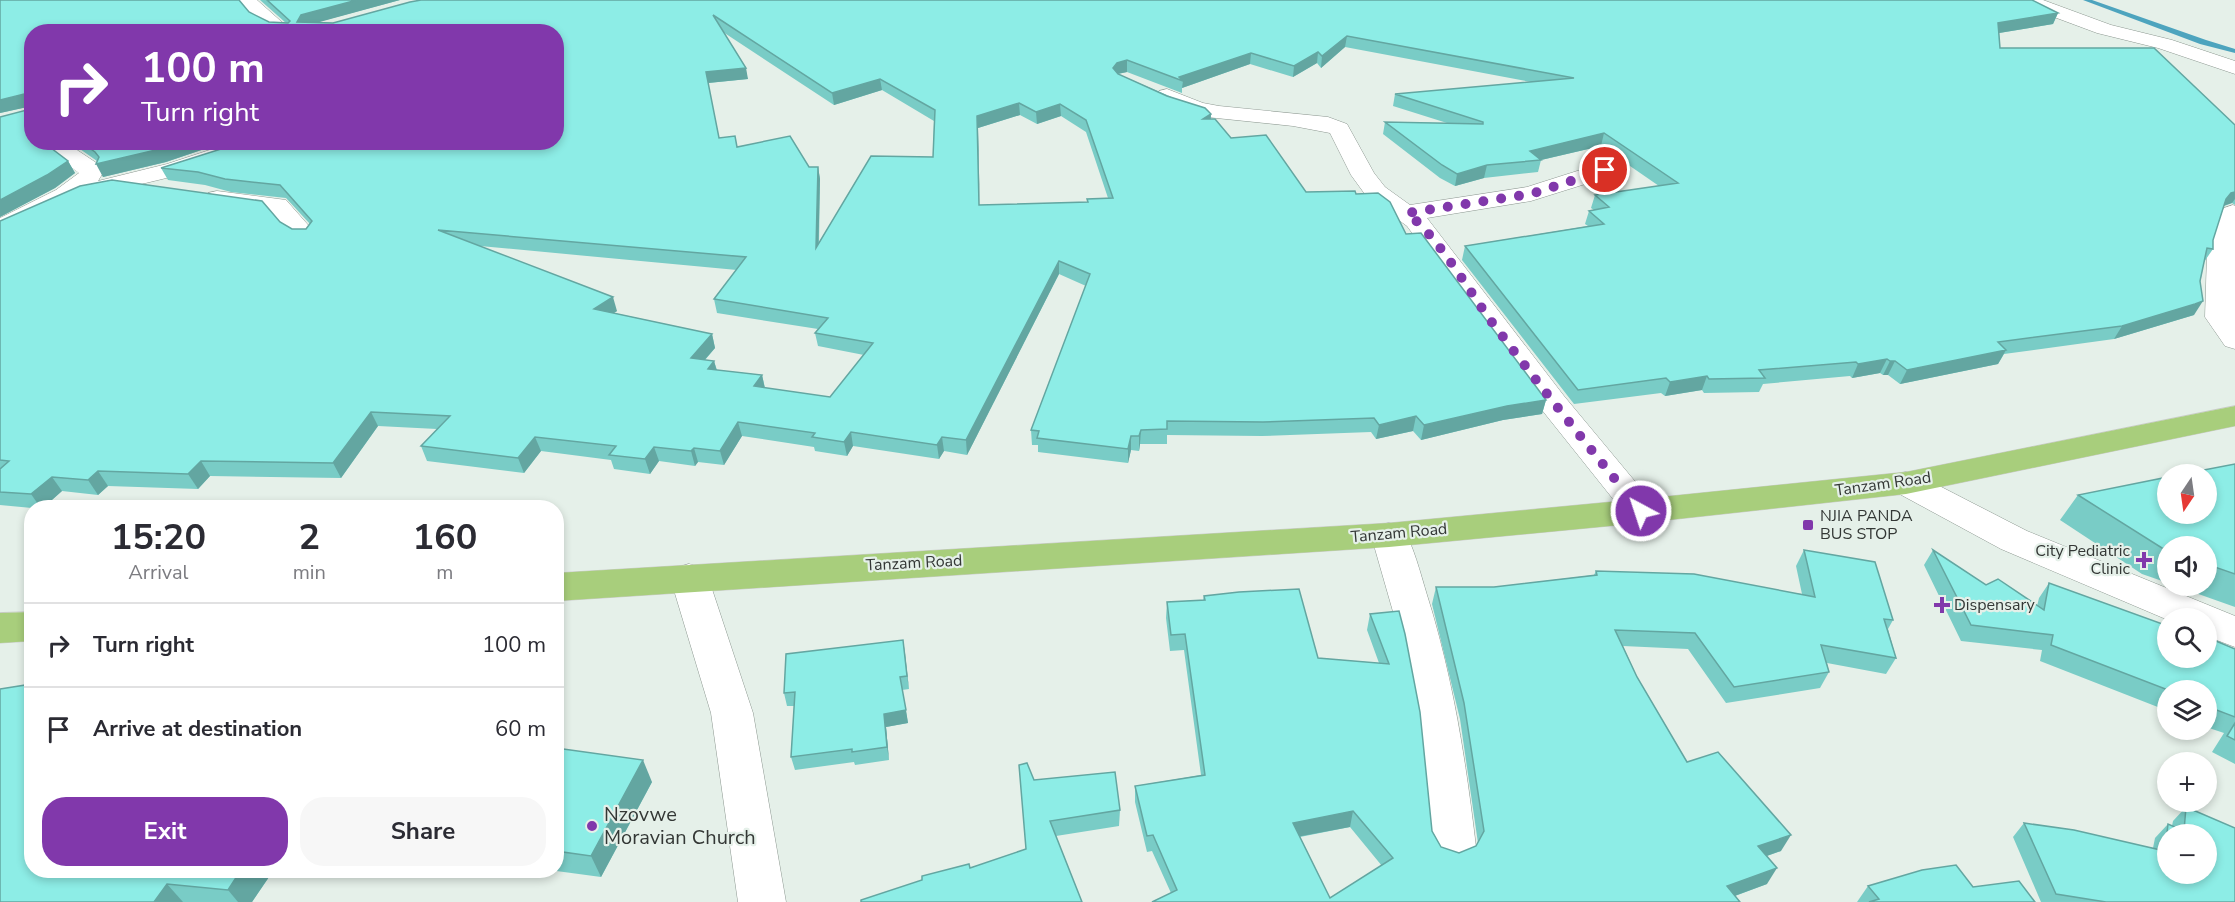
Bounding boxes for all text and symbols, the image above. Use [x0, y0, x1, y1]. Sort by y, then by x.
text: 100 m [141, 40, 265, 97]
icon: right [42, 48, 120, 126]
text: Turn right [141, 94, 259, 131]
pin [1579, 144, 1630, 195]
icon: arrive [1588, 153, 1621, 186]
north arrow [2157, 464, 2217, 524]
map controls [2157, 464, 2217, 884]
street label: Tanzam Road [1834, 466, 1932, 502]
position arrow [1609, 479, 1673, 543]
place label: NJIA PANDA BUS STOP [1820, 505, 1913, 545]
text: 15:20 [111, 513, 206, 562]
text: 2 [298, 513, 320, 562]
text: 160 [412, 513, 477, 562]
street label: Tanzam Road [1350, 518, 1448, 548]
marker: NJIA PANDA BUS STOP [1801, 518, 1815, 532]
button: sound [2157, 536, 2217, 596]
place label: City Pediatric Clinic [2035, 540, 2131, 580]
street label: Tanzam Road [865, 549, 963, 577]
marker: City Pediatric Clinic [2135, 551, 2153, 569]
text: Arrival [128, 559, 188, 586]
text: min [293, 559, 326, 586]
text: m [436, 559, 453, 586]
place label: Dispensary [1954, 594, 2036, 616]
marker: Dispensary [1935, 598, 1949, 612]
button: search [2157, 608, 2217, 668]
icon: right [42, 629, 75, 662]
text: Turn right [93, 630, 194, 660]
text: 100 m [482, 630, 546, 660]
button: layers [2157, 680, 2217, 740]
icon: arrive [42, 713, 75, 746]
text: Arrive at destination [93, 714, 302, 744]
text: 60 m [495, 714, 546, 744]
button: + [2157, 752, 2217, 812]
button: Exit [42, 797, 288, 866]
button: Share [300, 797, 546, 866]
place label: Nzovwe Moravian Church [604, 801, 756, 851]
marker: Nzovwe Moravian Church [585, 819, 599, 833]
button: − [2157, 824, 2217, 884]

